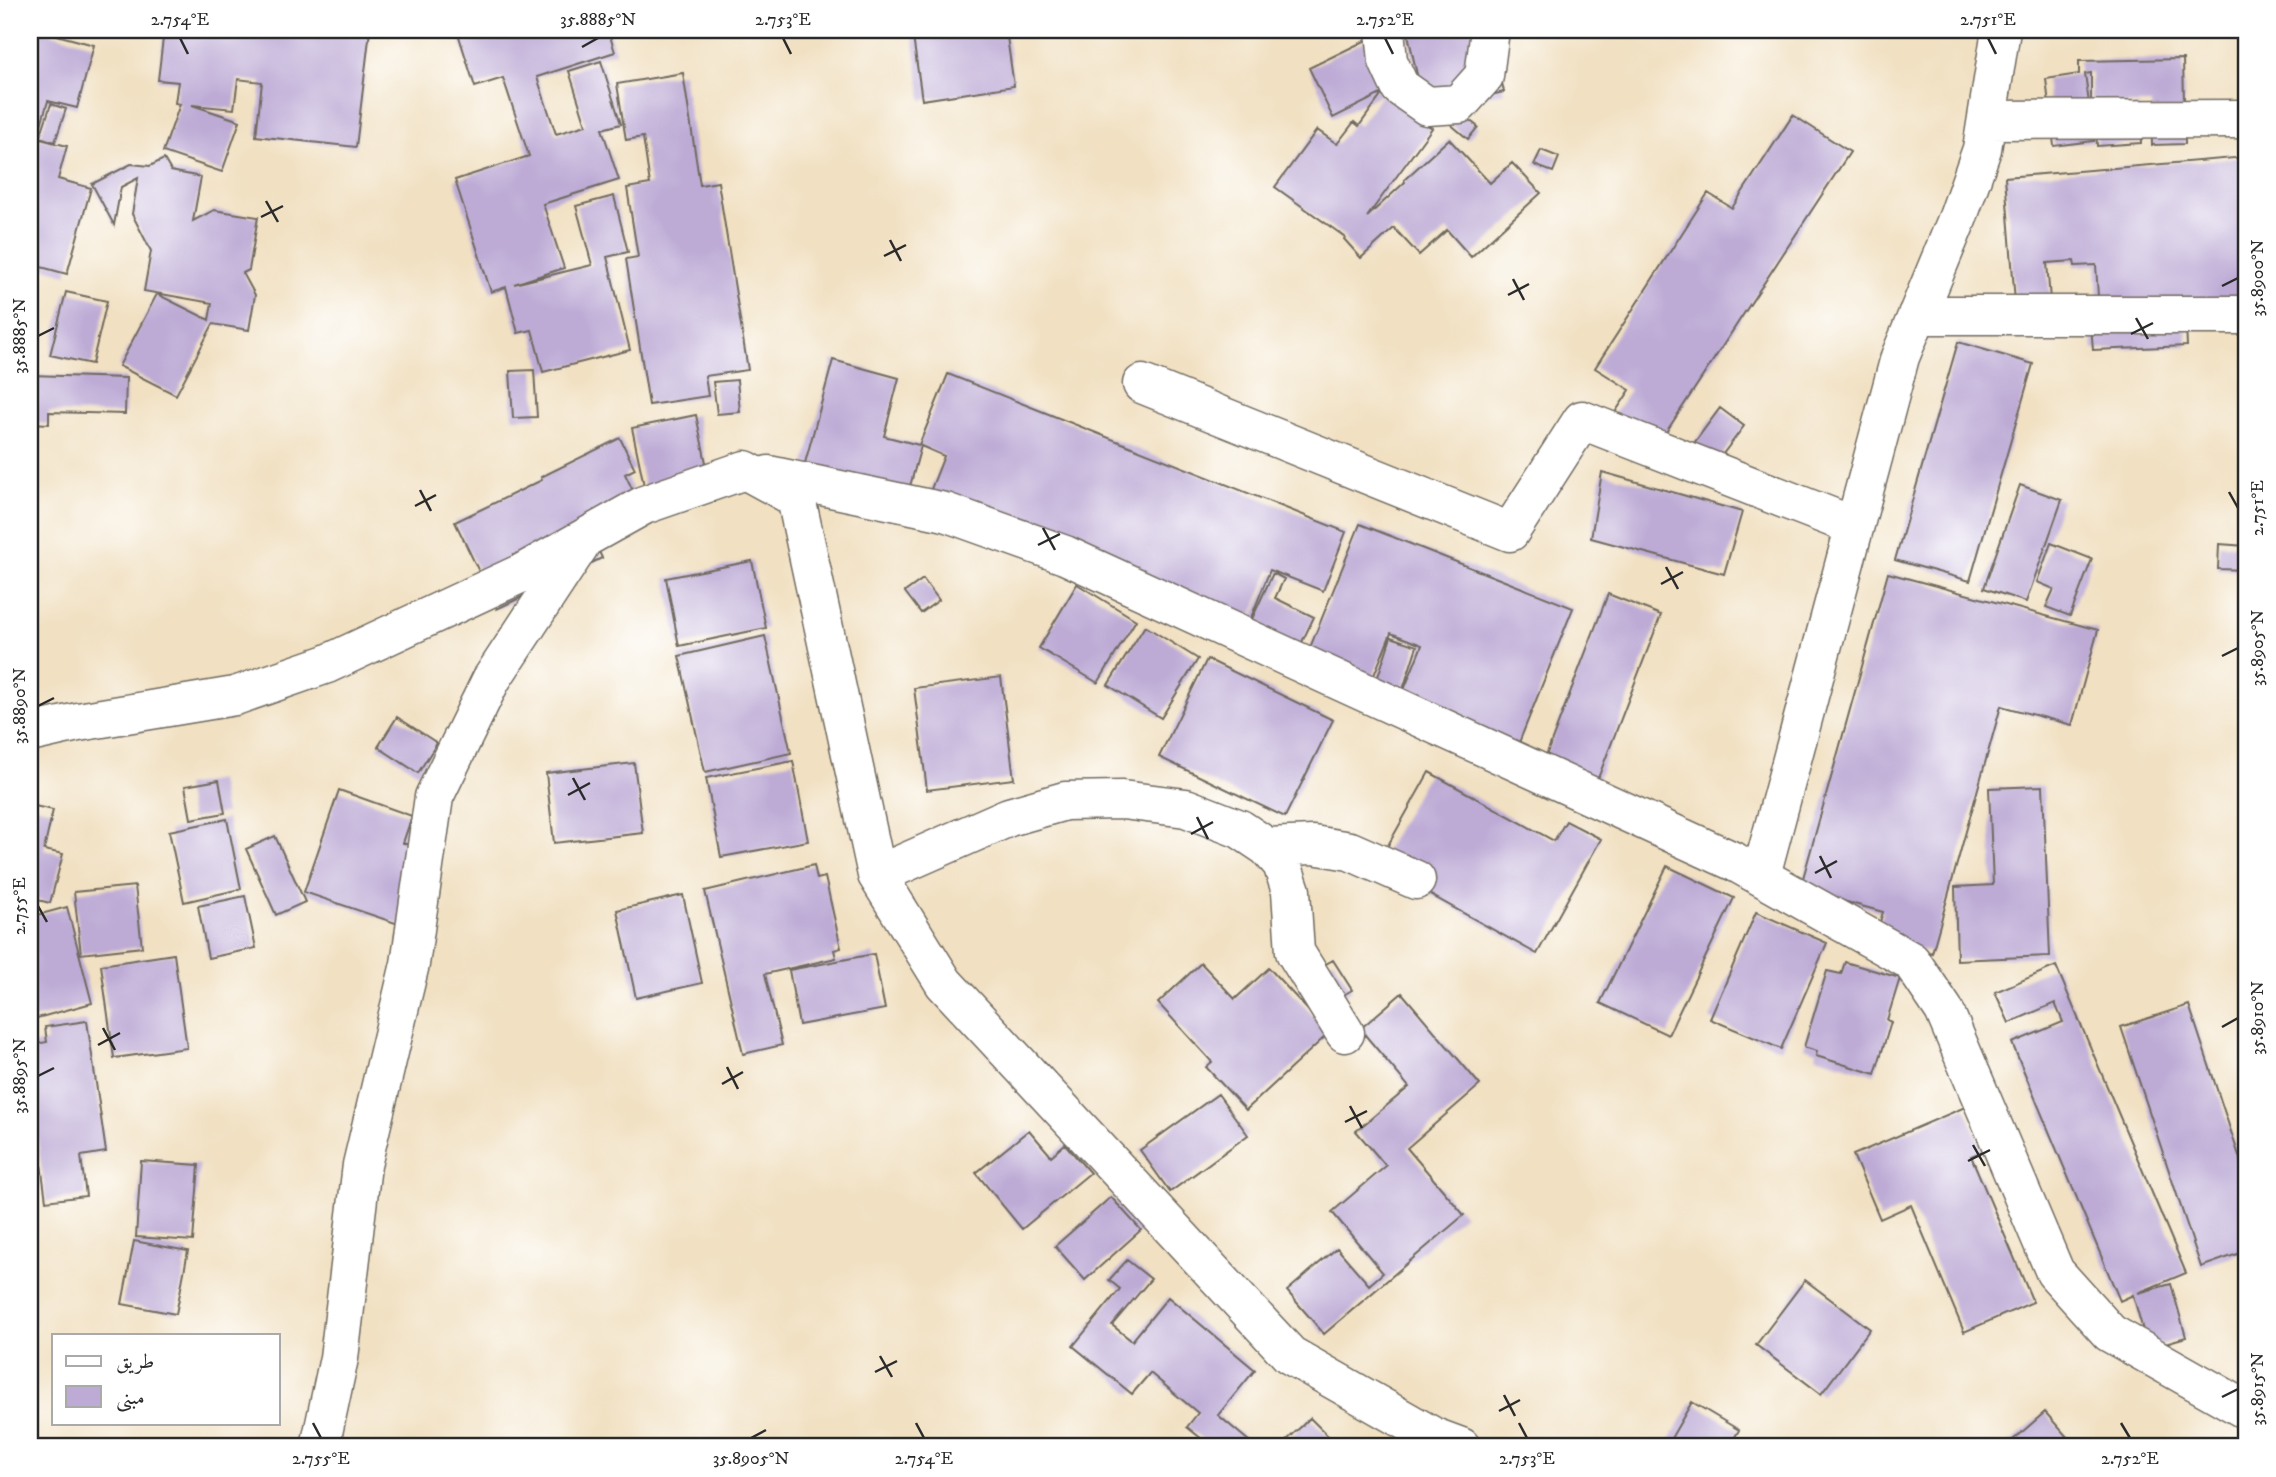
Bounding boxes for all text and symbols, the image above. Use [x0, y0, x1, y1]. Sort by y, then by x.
text: 2.754°E [151, 9, 210, 31]
text: 35.8885°N [560, 9, 636, 31]
text: 2.753°E [755, 9, 811, 31]
text: 2.752°E [1356, 9, 1414, 31]
text: 2.751°E [1960, 9, 2016, 31]
text: 35.8900°N [2247, 239, 2269, 317]
text: 35.8885°N [9, 298, 31, 374]
text: 2.751°E [2247, 480, 2269, 536]
text: 35.8905°N [2247, 610, 2269, 686]
text: 35.8890°N [9, 667, 31, 744]
text: 2.755°E [9, 877, 31, 935]
text: 35.8910°N [2247, 981, 2269, 1055]
text: 35.8895°N [9, 1038, 31, 1114]
legend [52, 1334, 280, 1424]
text: طريق [116, 1349, 154, 1375]
text: 35.8915°N [2247, 1352, 2269, 1426]
text: مبنى [116, 1385, 145, 1412]
text: 2.755°E [292, 1448, 350, 1470]
text: 35.8905°N [713, 1448, 789, 1470]
text: 2.754°E [895, 1448, 954, 1470]
text: 2.753°E [1499, 1448, 1555, 1470]
text: 2.752°E [2101, 1448, 2159, 1470]

